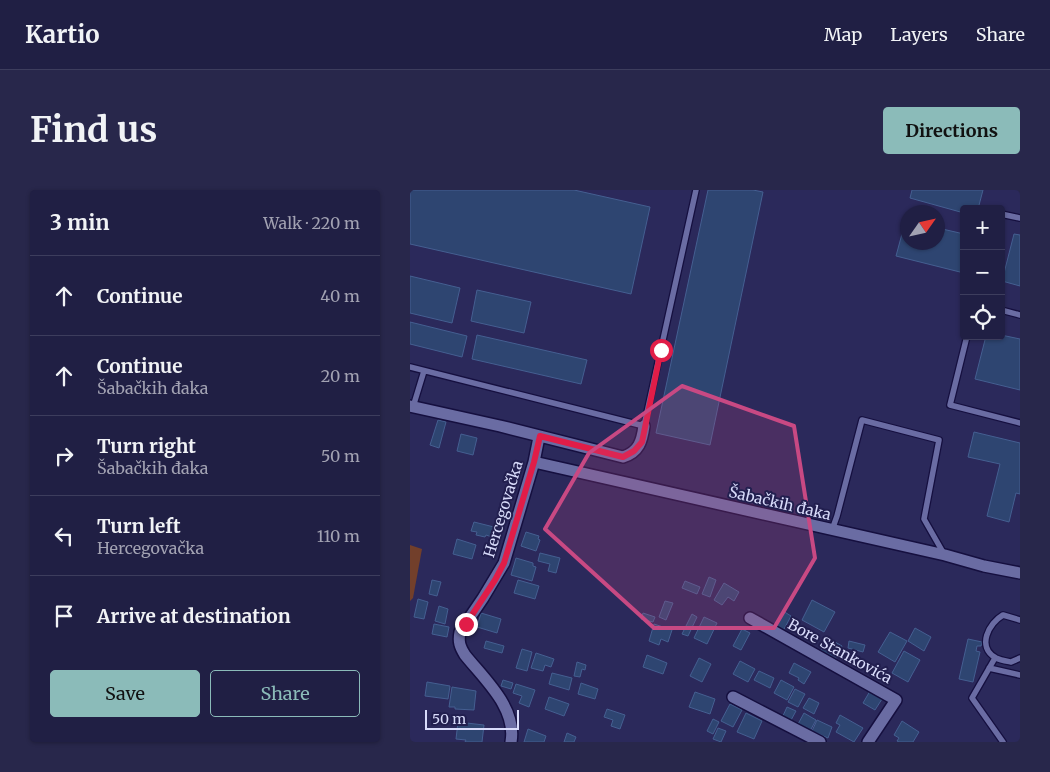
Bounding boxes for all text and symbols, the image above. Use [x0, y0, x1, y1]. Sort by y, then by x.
text: Kartio [25, 19, 100, 50]
text: Map [824, 23, 862, 46]
text: Layers [890, 23, 948, 46]
text: Share [976, 23, 1025, 46]
button: Directions [883, 107, 1020, 154]
text: Find us [30, 108, 157, 152]
north arrow [900, 205, 945, 250]
map controls [960, 205, 1005, 340]
button: + [960, 205, 1005, 250]
text: 3 min [50, 209, 109, 236]
text: Walk · 220 m [263, 213, 360, 233]
button: − [960, 250, 1005, 295]
icon: ahead [50, 282, 78, 310]
text: Continue [97, 284, 183, 308]
text: 40 m [320, 286, 360, 306]
button: locate [960, 295, 1005, 340]
route start [650, 339, 673, 362]
text: Continue [97, 354, 183, 378]
icon: ahead [50, 362, 78, 390]
text: 20 m [321, 366, 360, 386]
text: Šabačkih đaka [97, 378, 208, 398]
text: Turn right [97, 434, 196, 458]
icon: right [50, 442, 78, 470]
text: 50 m [321, 446, 360, 466]
text: Šabačkih đaka [97, 458, 208, 478]
street label: Hercegovačka [479, 458, 527, 560]
street label: Šabačkih đaka [727, 481, 833, 524]
text: Turn left [97, 514, 181, 538]
icon: left [50, 522, 78, 550]
text: 110 m [317, 526, 360, 546]
text: Hercegovačka [97, 538, 204, 558]
icon: arrive [50, 602, 78, 630]
text: Arrive at destination [97, 604, 291, 628]
route end [455, 613, 478, 636]
street label: Bore Stankovića [785, 614, 895, 688]
button: Save [50, 670, 200, 717]
button: Share [210, 670, 360, 717]
scale bar [425, 707, 519, 730]
text: 50 m [432, 710, 466, 728]

